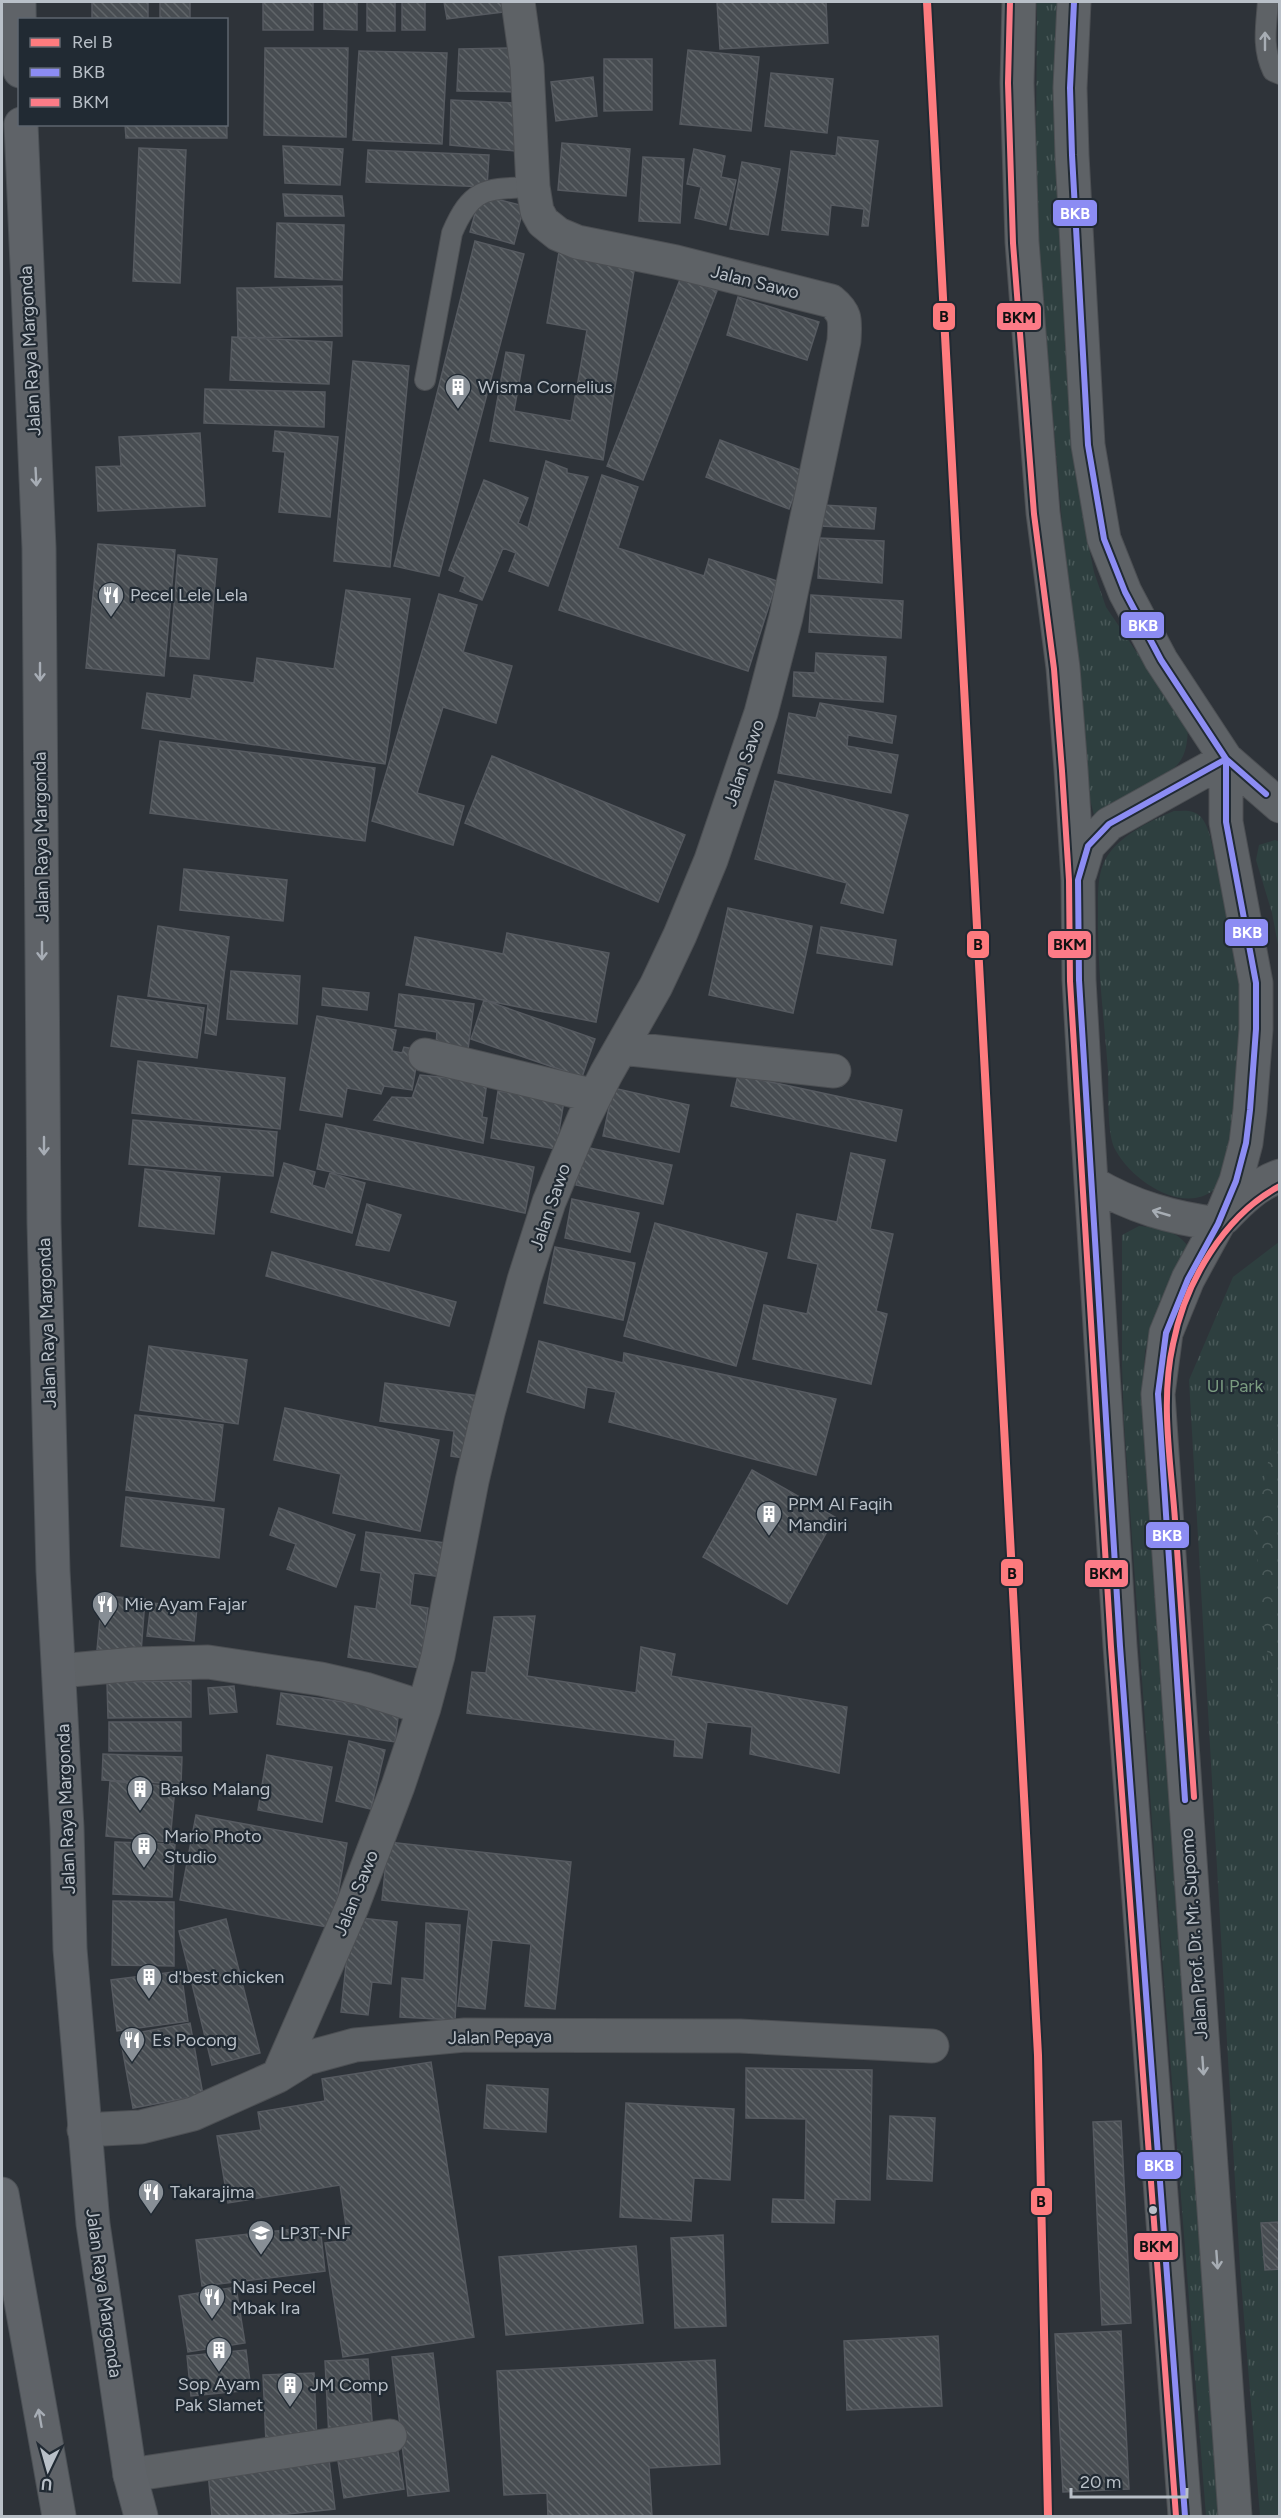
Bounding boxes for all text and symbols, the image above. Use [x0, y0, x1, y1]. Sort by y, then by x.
legend [18, 18, 228, 126]
text: Rel B [72, 31, 113, 53]
one-way arrow [1259, 31, 1271, 51]
text: BKB [72, 61, 105, 83]
text: BKM [72, 91, 109, 113]
line badge: BKB [1052, 199, 1098, 227]
text: BKB [1060, 204, 1090, 223]
street label: Jalan Sawo [708, 260, 802, 304]
street label: Jalan Raya Margonda [15, 265, 45, 437]
line badge: B [932, 302, 956, 331]
line badge: BKM [996, 302, 1042, 331]
text: B [939, 307, 949, 326]
text: BKM [1002, 308, 1036, 327]
building icon: Wisma Cornelius [443, 372, 473, 410]
place label: Wisma Cornelius [478, 376, 613, 398]
one-way arrow [31, 466, 42, 486]
restaurant icon: Pecel Lele Lela [96, 580, 126, 618]
place label: Pecel Lele Lela [130, 584, 248, 606]
line badge: BKB [1120, 611, 1165, 639]
text: BKB [1128, 616, 1158, 635]
one-way arrow [34, 661, 46, 681]
street label: Jalan Sawo [719, 717, 769, 809]
street label: Jalan Raya Margonda [29, 752, 53, 922]
line badge: BKB [1224, 918, 1269, 947]
text: BKB [1232, 923, 1262, 942]
line badge: B [966, 930, 990, 959]
line badge: BKM [1047, 930, 1092, 959]
text: B [973, 935, 983, 954]
text: BKM [1053, 935, 1087, 954]
one-way arrow [36, 940, 48, 960]
one-way arrow [38, 1135, 50, 1155]
street label: Jalan Sawo [525, 1161, 575, 1253]
one-way arrow [1152, 1207, 1171, 1219]
street label: Jalan Raya Margonda [33, 1237, 61, 1409]
park label: UI Park [1207, 1375, 1263, 1397]
place label: PPM Al Faqih Mandiri [788, 1493, 893, 1536]
building icon: PPM Al Faqih Mandiri [754, 1499, 784, 1537]
line badge: BKB [1145, 1521, 1190, 1549]
text: BKB [1152, 1526, 1182, 1545]
line badge: B [1000, 1558, 1024, 1587]
line badge: BKM [1084, 1559, 1129, 1588]
text: B [1007, 1564, 1017, 1583]
text: BKM [1089, 1564, 1123, 1583]
restaurant icon: Mie Ayam Fajar [90, 1589, 120, 1627]
place label: Mie Ayam Fajar [124, 1593, 247, 1615]
street label: Jalan Raya Margonda [52, 1723, 80, 1895]
building icon: Bakso Malang [125, 1774, 155, 1812]
place label: Bakso Malang [160, 1778, 270, 1800]
place label: Mario Photo Studio [164, 1825, 262, 1868]
street label: Jalan Prof. Dr. Mr. Supomo [1176, 1828, 1212, 2040]
building icon: Mario Photo Studio [129, 1831, 159, 1869]
street label: Jalan Sawo [329, 1847, 383, 1939]
building icon: d'best chicken [134, 1962, 164, 2000]
place label: d'best chicken [168, 1966, 284, 1988]
restaurant icon: Es Pocong [117, 2025, 147, 2063]
street label: Jalan Pepaya [448, 2025, 552, 2049]
place label: Es Pocong [152, 2029, 237, 2051]
one-way arrow [1198, 2055, 1209, 2075]
line badge: BKB [1136, 2151, 1182, 2180]
text: BKB [1144, 2156, 1174, 2175]
restaurant icon: Takarajima [136, 2177, 166, 2215]
place label: Takarajima [170, 2181, 255, 2203]
line badge: B [1030, 2187, 1053, 2216]
text: B [1036, 2192, 1046, 2211]
unlabelled marker [1147, 2204, 1159, 2216]
street label: Jalan Raya Margonda [81, 2207, 127, 2379]
school or university icon: LP3T-NF [246, 2218, 276, 2256]
place label: LP3T-NF [280, 2222, 351, 2244]
line badge: BKM [1133, 2232, 1179, 2261]
text: BKM [1139, 2237, 1173, 2256]
one-way arrow [1211, 2250, 1222, 2270]
place label: Nasi Pecel Mbak Ira [232, 2276, 316, 2319]
restaurant icon: Nasi Pecel Mbak Ira [197, 2282, 227, 2320]
building icon: Sop Ayam Pak Slamet [204, 2335, 234, 2373]
building icon: JM Comp [275, 2370, 305, 2408]
place label: Sop Ayam Pak Slamet [175, 2373, 264, 2416]
place label: JM Comp [310, 2374, 388, 2396]
one-way arrow [34, 2408, 45, 2428]
north arrow [18, 2440, 78, 2500]
scale bar [1071, 2461, 1186, 2499]
text: 20 m [1080, 2471, 1121, 2493]
text: U [40, 2474, 53, 2494]

